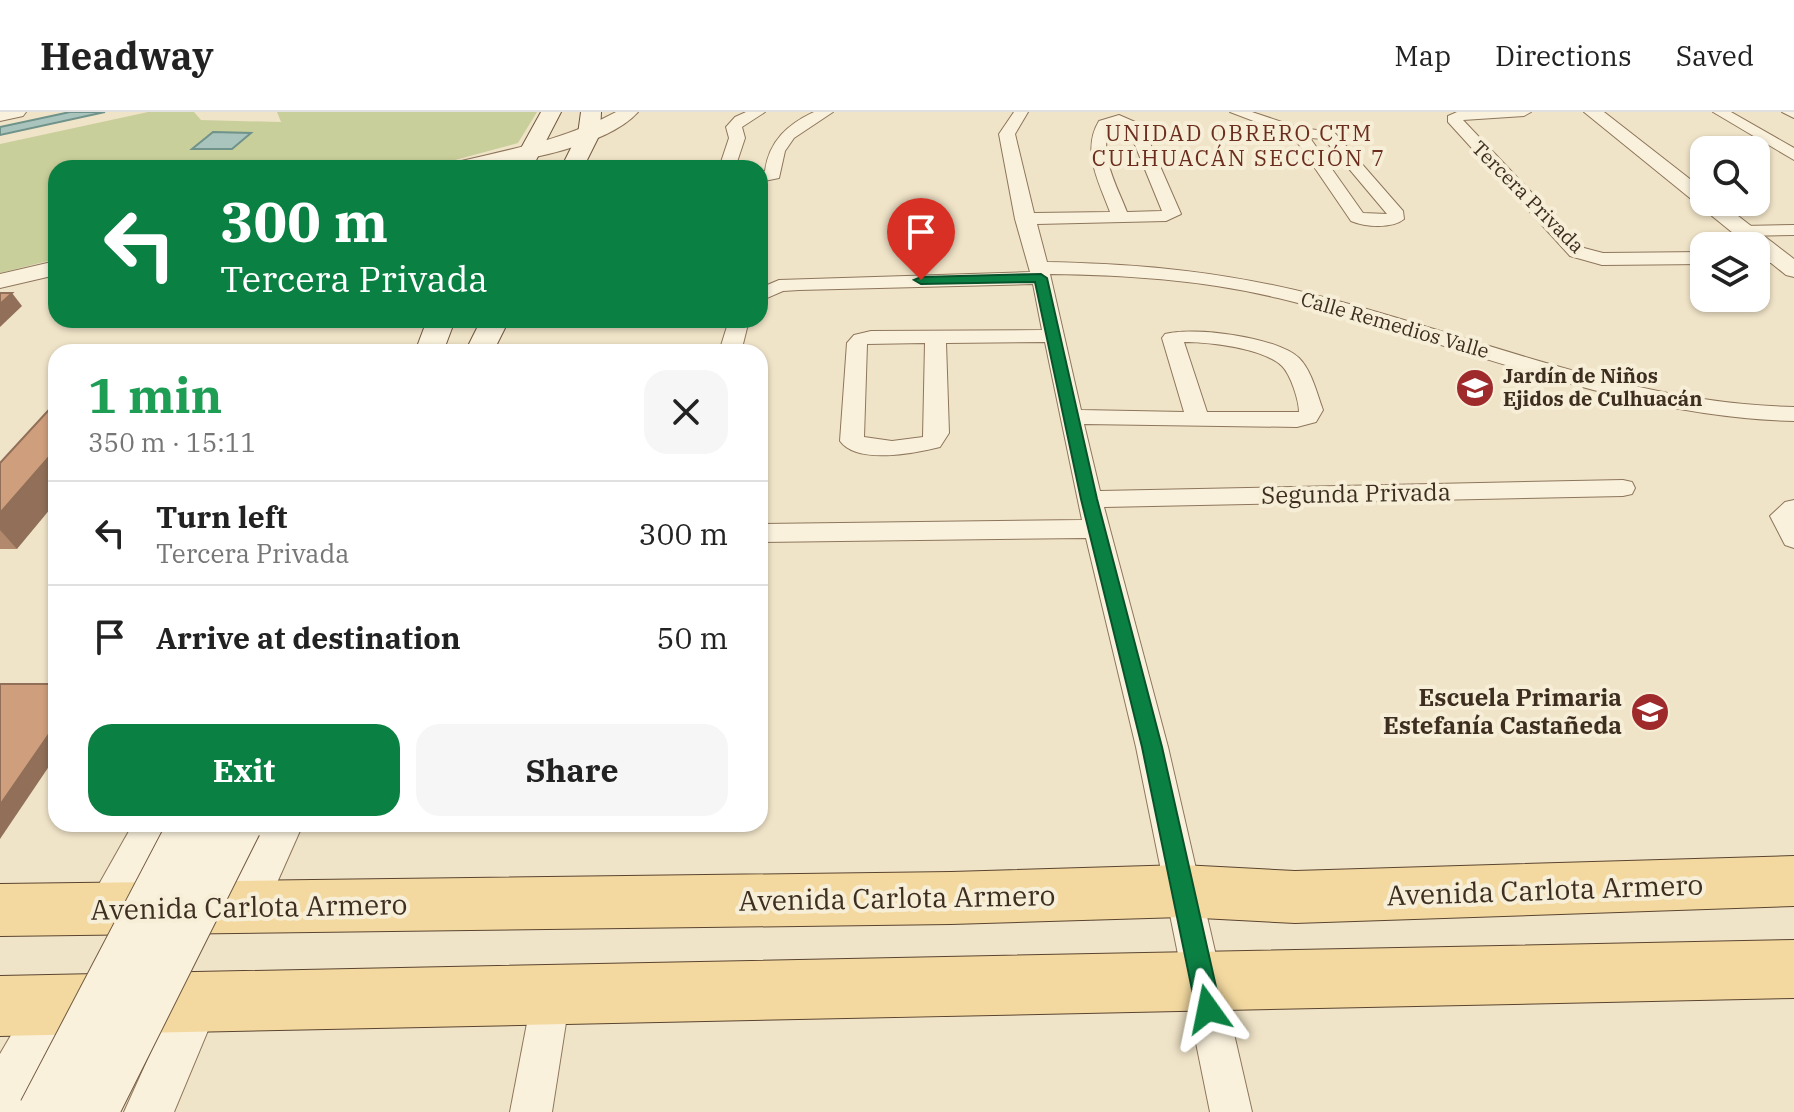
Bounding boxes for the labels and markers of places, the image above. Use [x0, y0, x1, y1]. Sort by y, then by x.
pin [887, 198, 955, 280]
place label: Jardín de Niños Ejidos de Culhuacán [1503, 362, 1702, 412]
school or university icon: Jardín de Niños Ejidos de Culhuacán [1454, 367, 1496, 409]
place label: Escuela Primaria Estefanía Castañeda [1383, 681, 1622, 741]
school or university icon: Escuela Primaria Estefanía Castañeda [1629, 691, 1671, 733]

